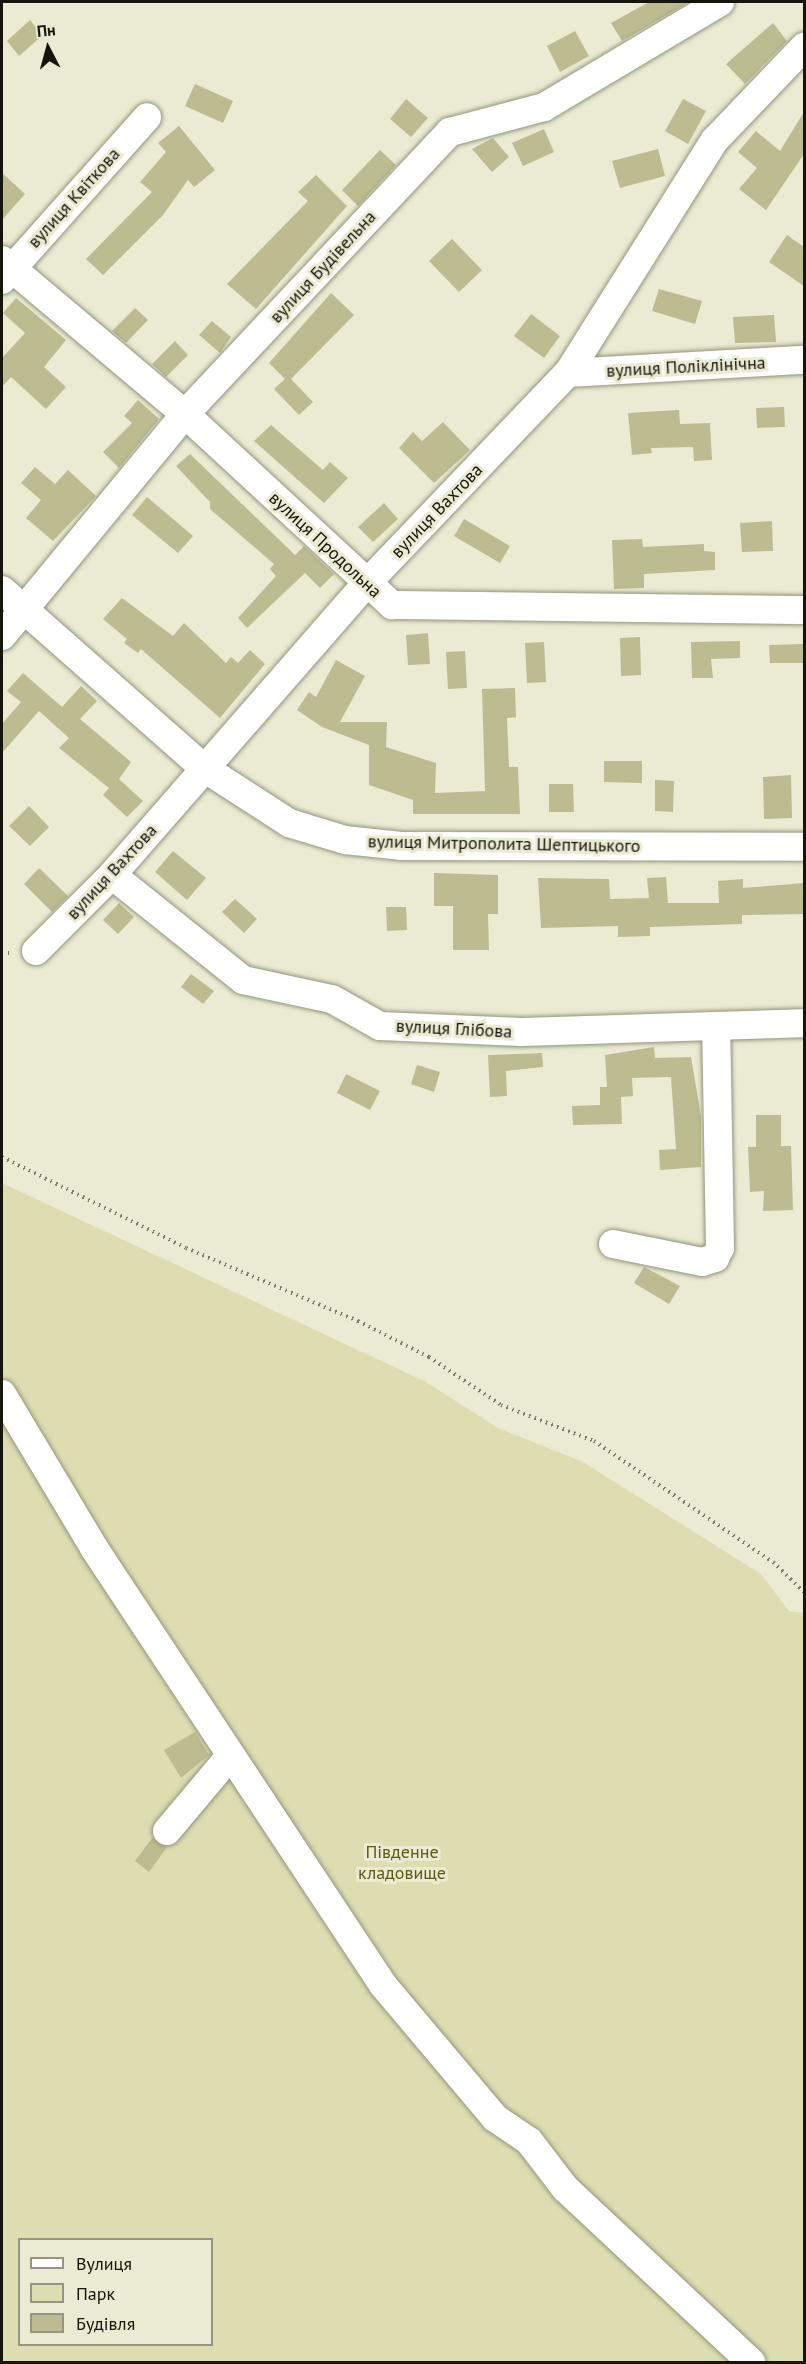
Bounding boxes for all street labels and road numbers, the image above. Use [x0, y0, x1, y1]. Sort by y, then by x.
street label: вулиця Квіткова [23, 144, 125, 252]
street label: вулиця Будівельна [265, 206, 381, 328]
street label: вулиця Поліклінічна [606, 352, 766, 382]
street label: вулиця Вахтова [387, 459, 487, 563]
street label: вулиця Продольна [264, 487, 386, 603]
street label: вулиця Вахтова [62, 820, 162, 924]
street label: вулиця Митрополита Шептицького [368, 831, 640, 857]
street label: вулиця Глібова [395, 1015, 513, 1043]

